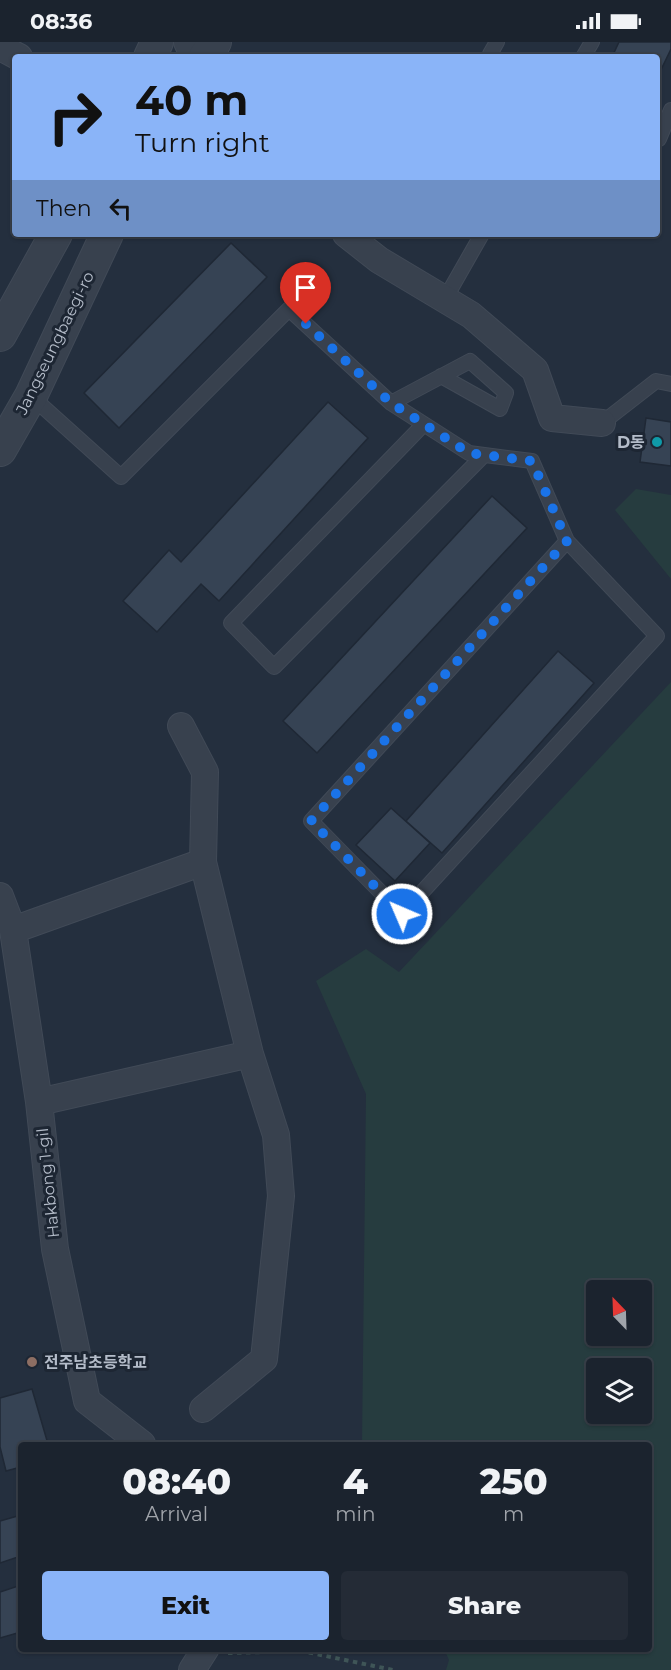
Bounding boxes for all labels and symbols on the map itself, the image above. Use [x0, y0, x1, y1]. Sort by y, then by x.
pin [280, 262, 331, 324]
street label: Jangseungbaegi-ro [12, 268, 98, 419]
place label: D동 [617, 433, 645, 452]
marker: D동 [650, 435, 664, 449]
position arrow [370, 882, 434, 946]
street label: Hakbong 1-gil [33, 1127, 63, 1239]
north arrow [586, 1280, 652, 1346]
place label: 전주남초등학교 [44, 1353, 147, 1372]
marker: 전주남초등학교 [25, 1355, 39, 1369]

